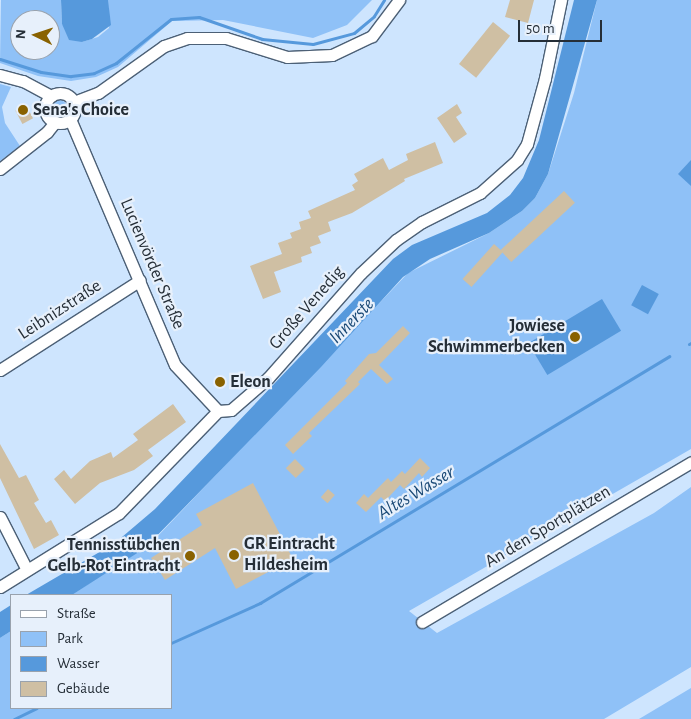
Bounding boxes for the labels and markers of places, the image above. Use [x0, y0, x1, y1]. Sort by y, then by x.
place label: Sena's Choice [33, 99, 129, 121]
marker: Sena's Choice [17, 104, 29, 116]
place label: Jowiese Schwimmerbecken [428, 316, 565, 358]
marker: Jowiese Schwimmerbecken [569, 331, 581, 343]
place label: Eleon [230, 371, 271, 393]
marker: Eleon [214, 376, 226, 388]
place label: GR Eintracht Hildesheim [244, 534, 335, 576]
place label: Tennisstübchen Gelb-Rot Eintracht [48, 535, 180, 578]
marker: GR Eintracht Hildesheim [228, 549, 240, 561]
marker: Tennisstübchen Gelb-Rot Eintracht [184, 550, 196, 562]

